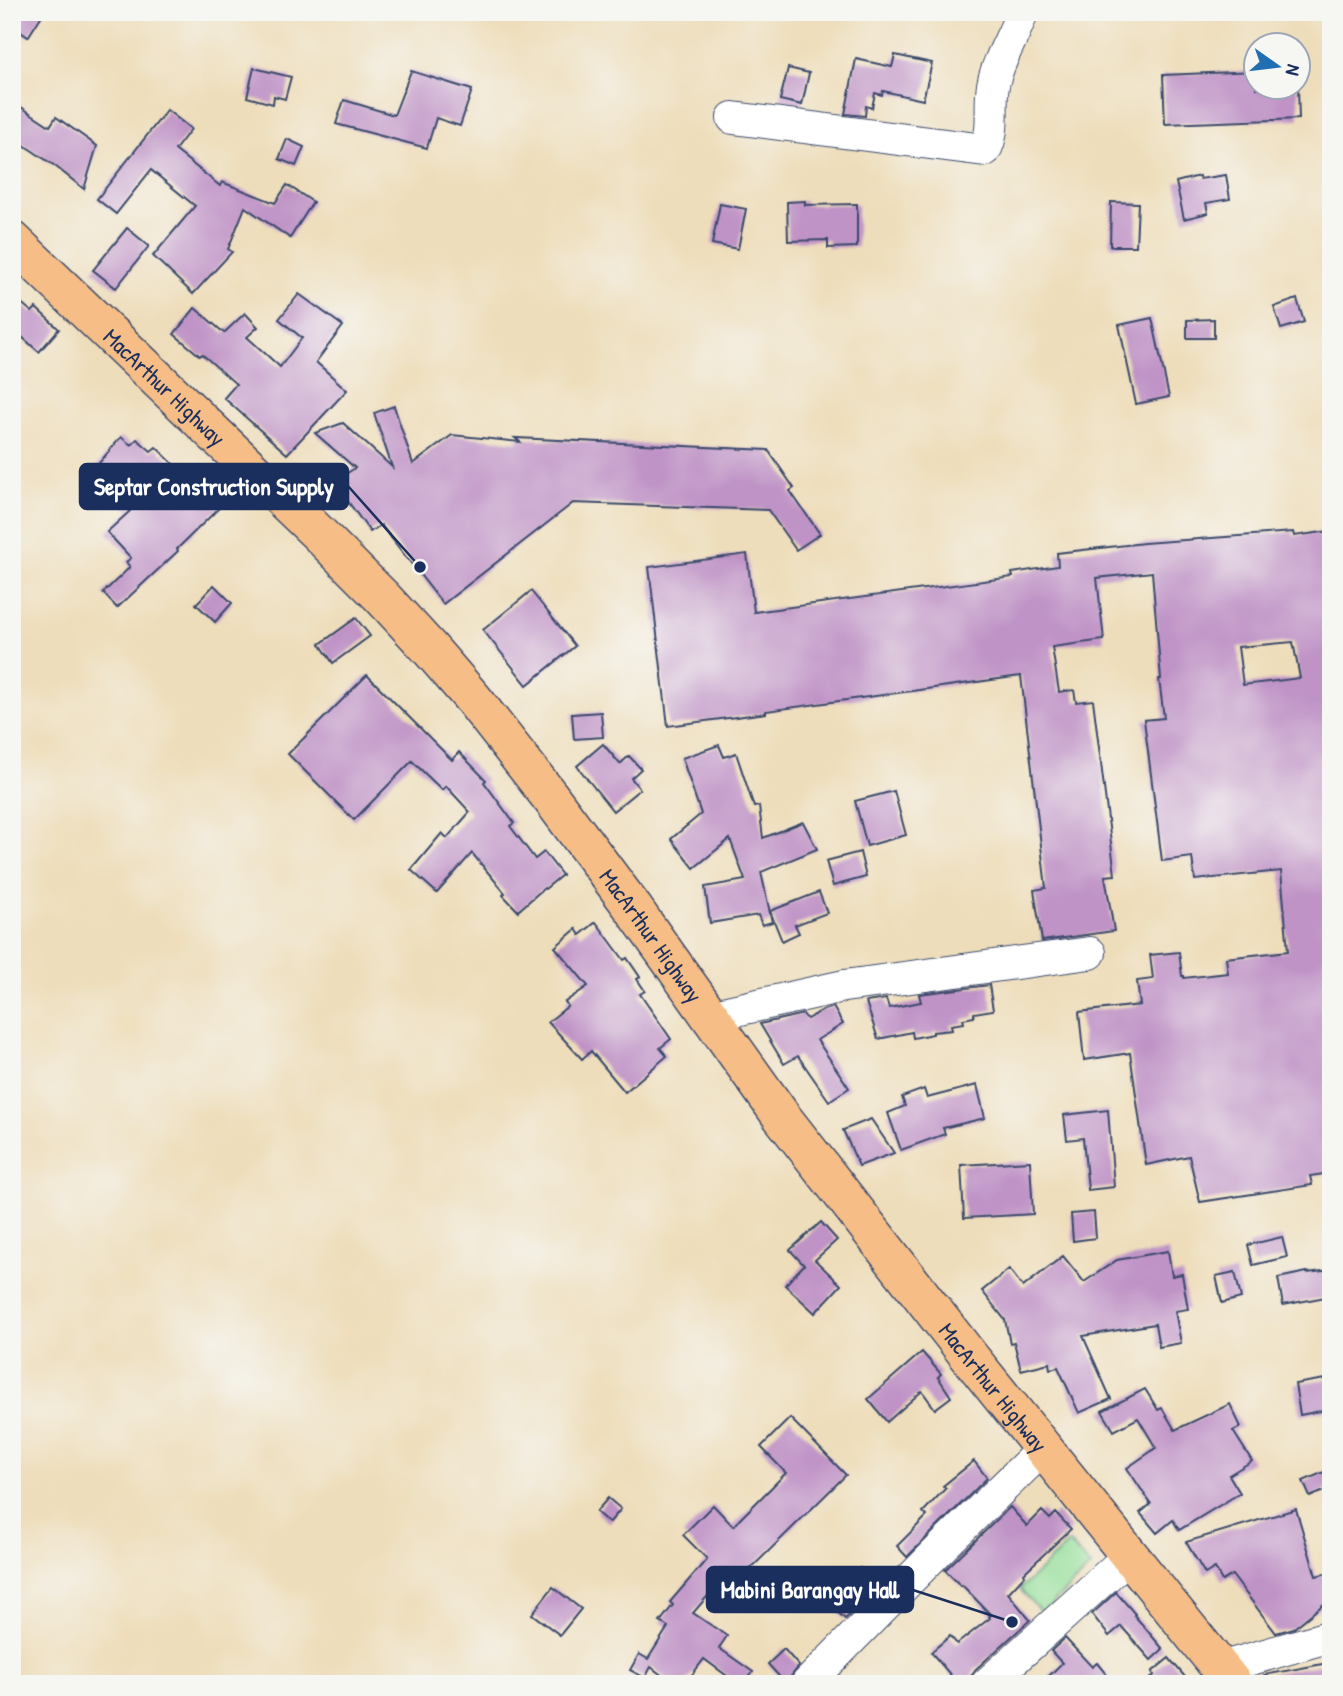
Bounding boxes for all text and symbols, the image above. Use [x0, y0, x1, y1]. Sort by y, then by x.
north arrow [1242, 32, 1312, 102]
text: N [1280, 62, 1307, 78]
street label: MacArthur Highway [97, 321, 233, 453]
callout: Septar Construction Supply [80, 464, 348, 509]
text: Septar Construction Supply [94, 470, 334, 503]
street label: MacArthur Highway [593, 862, 711, 1008]
street label: MacArthur Highway [932, 1316, 1056, 1458]
callout: Mabini Barangay Hall [707, 1567, 913, 1612]
text: Mabini Barangay Hall [721, 1573, 900, 1606]

